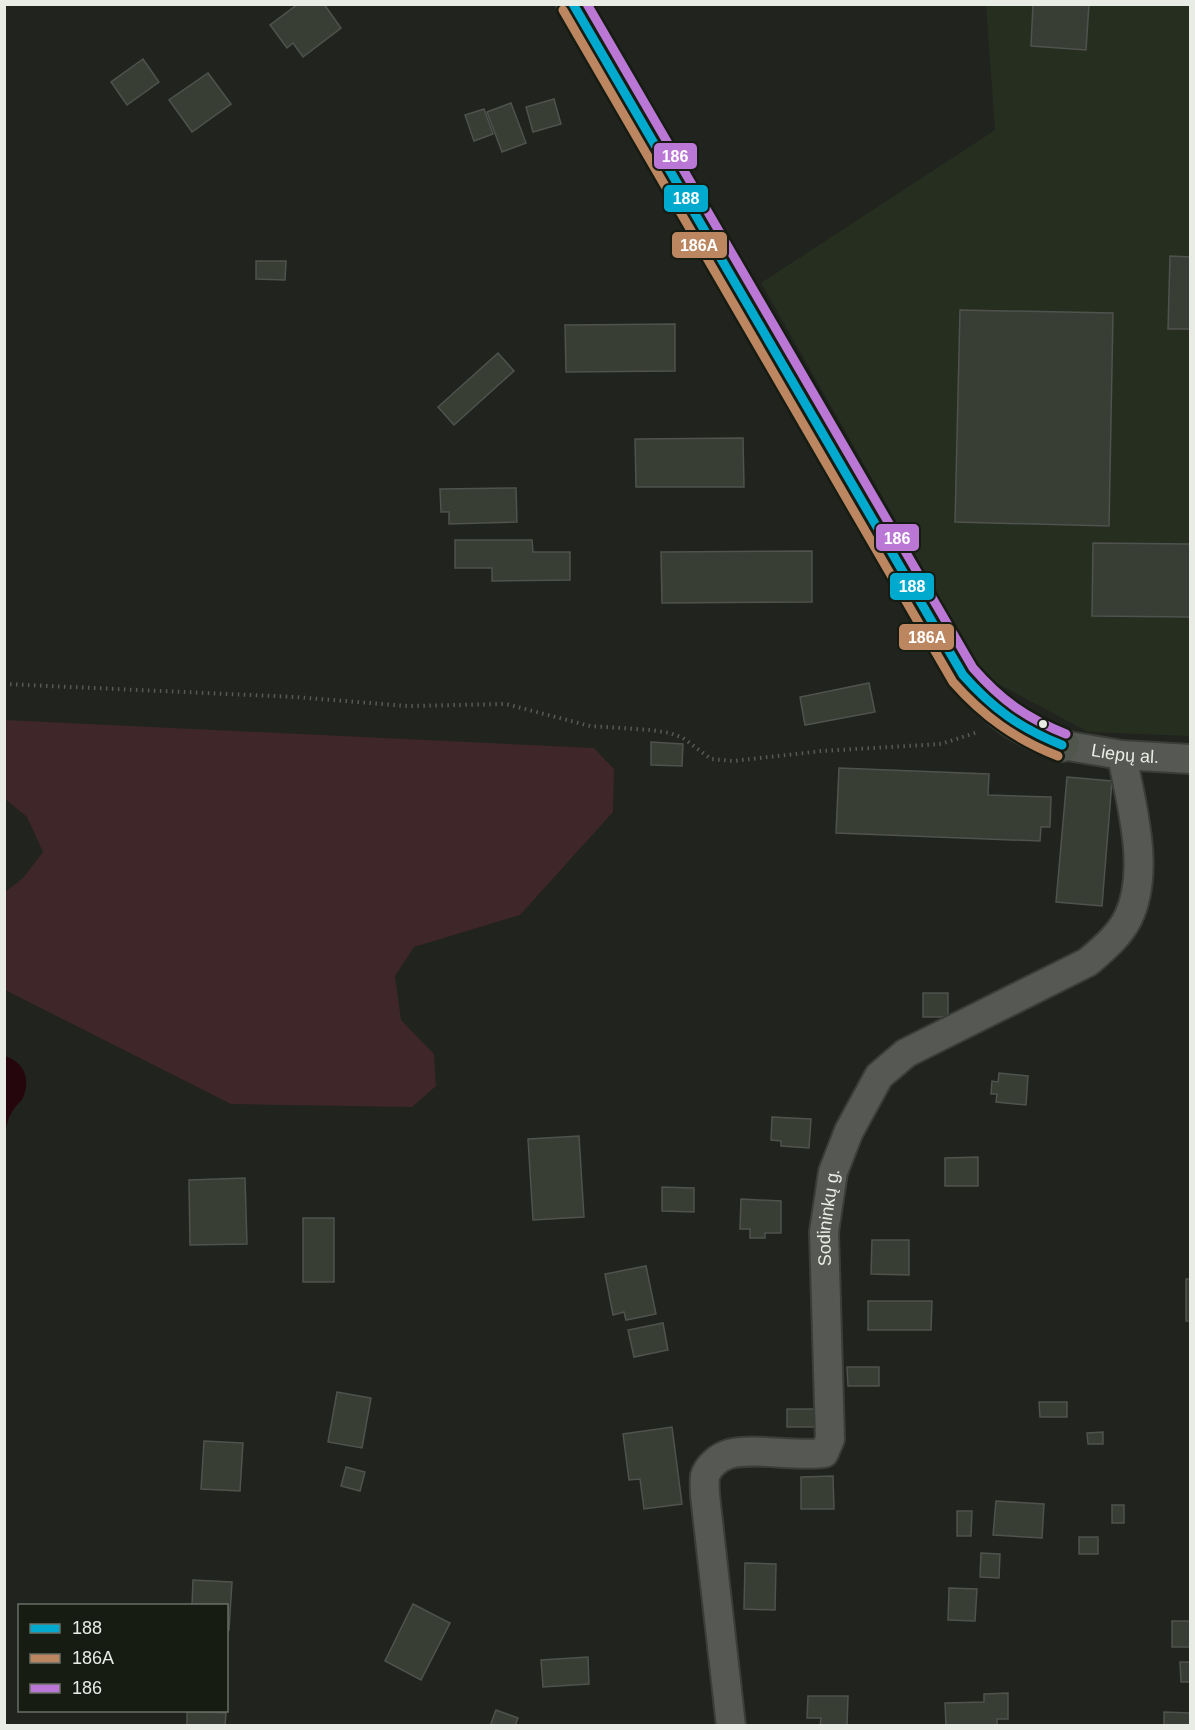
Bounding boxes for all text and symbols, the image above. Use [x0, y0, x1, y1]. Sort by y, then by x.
line badge: 186 [653, 142, 698, 170]
text: 186 [662, 148, 688, 165]
line badge: 188 [663, 184, 709, 213]
text: 188 [673, 190, 699, 207]
line badge: 186A [671, 231, 728, 259]
text: 186A [680, 237, 719, 254]
line badge: 186 [875, 523, 920, 552]
text: 186 [884, 530, 910, 547]
line badge: 188 [889, 572, 935, 601]
text: 188 [899, 578, 925, 595]
line badge: 186A [898, 623, 955, 651]
text: 186A [908, 629, 947, 646]
unlabelled marker [1037, 718, 1049, 730]
street label: Liepų al. [1090, 740, 1160, 767]
street label: Sodininkų g. [814, 1164, 844, 1267]
legend [18, 1604, 228, 1712]
text: 188 [72, 1618, 102, 1638]
text: 186A [72, 1648, 114, 1668]
text: 186 [72, 1678, 102, 1698]

